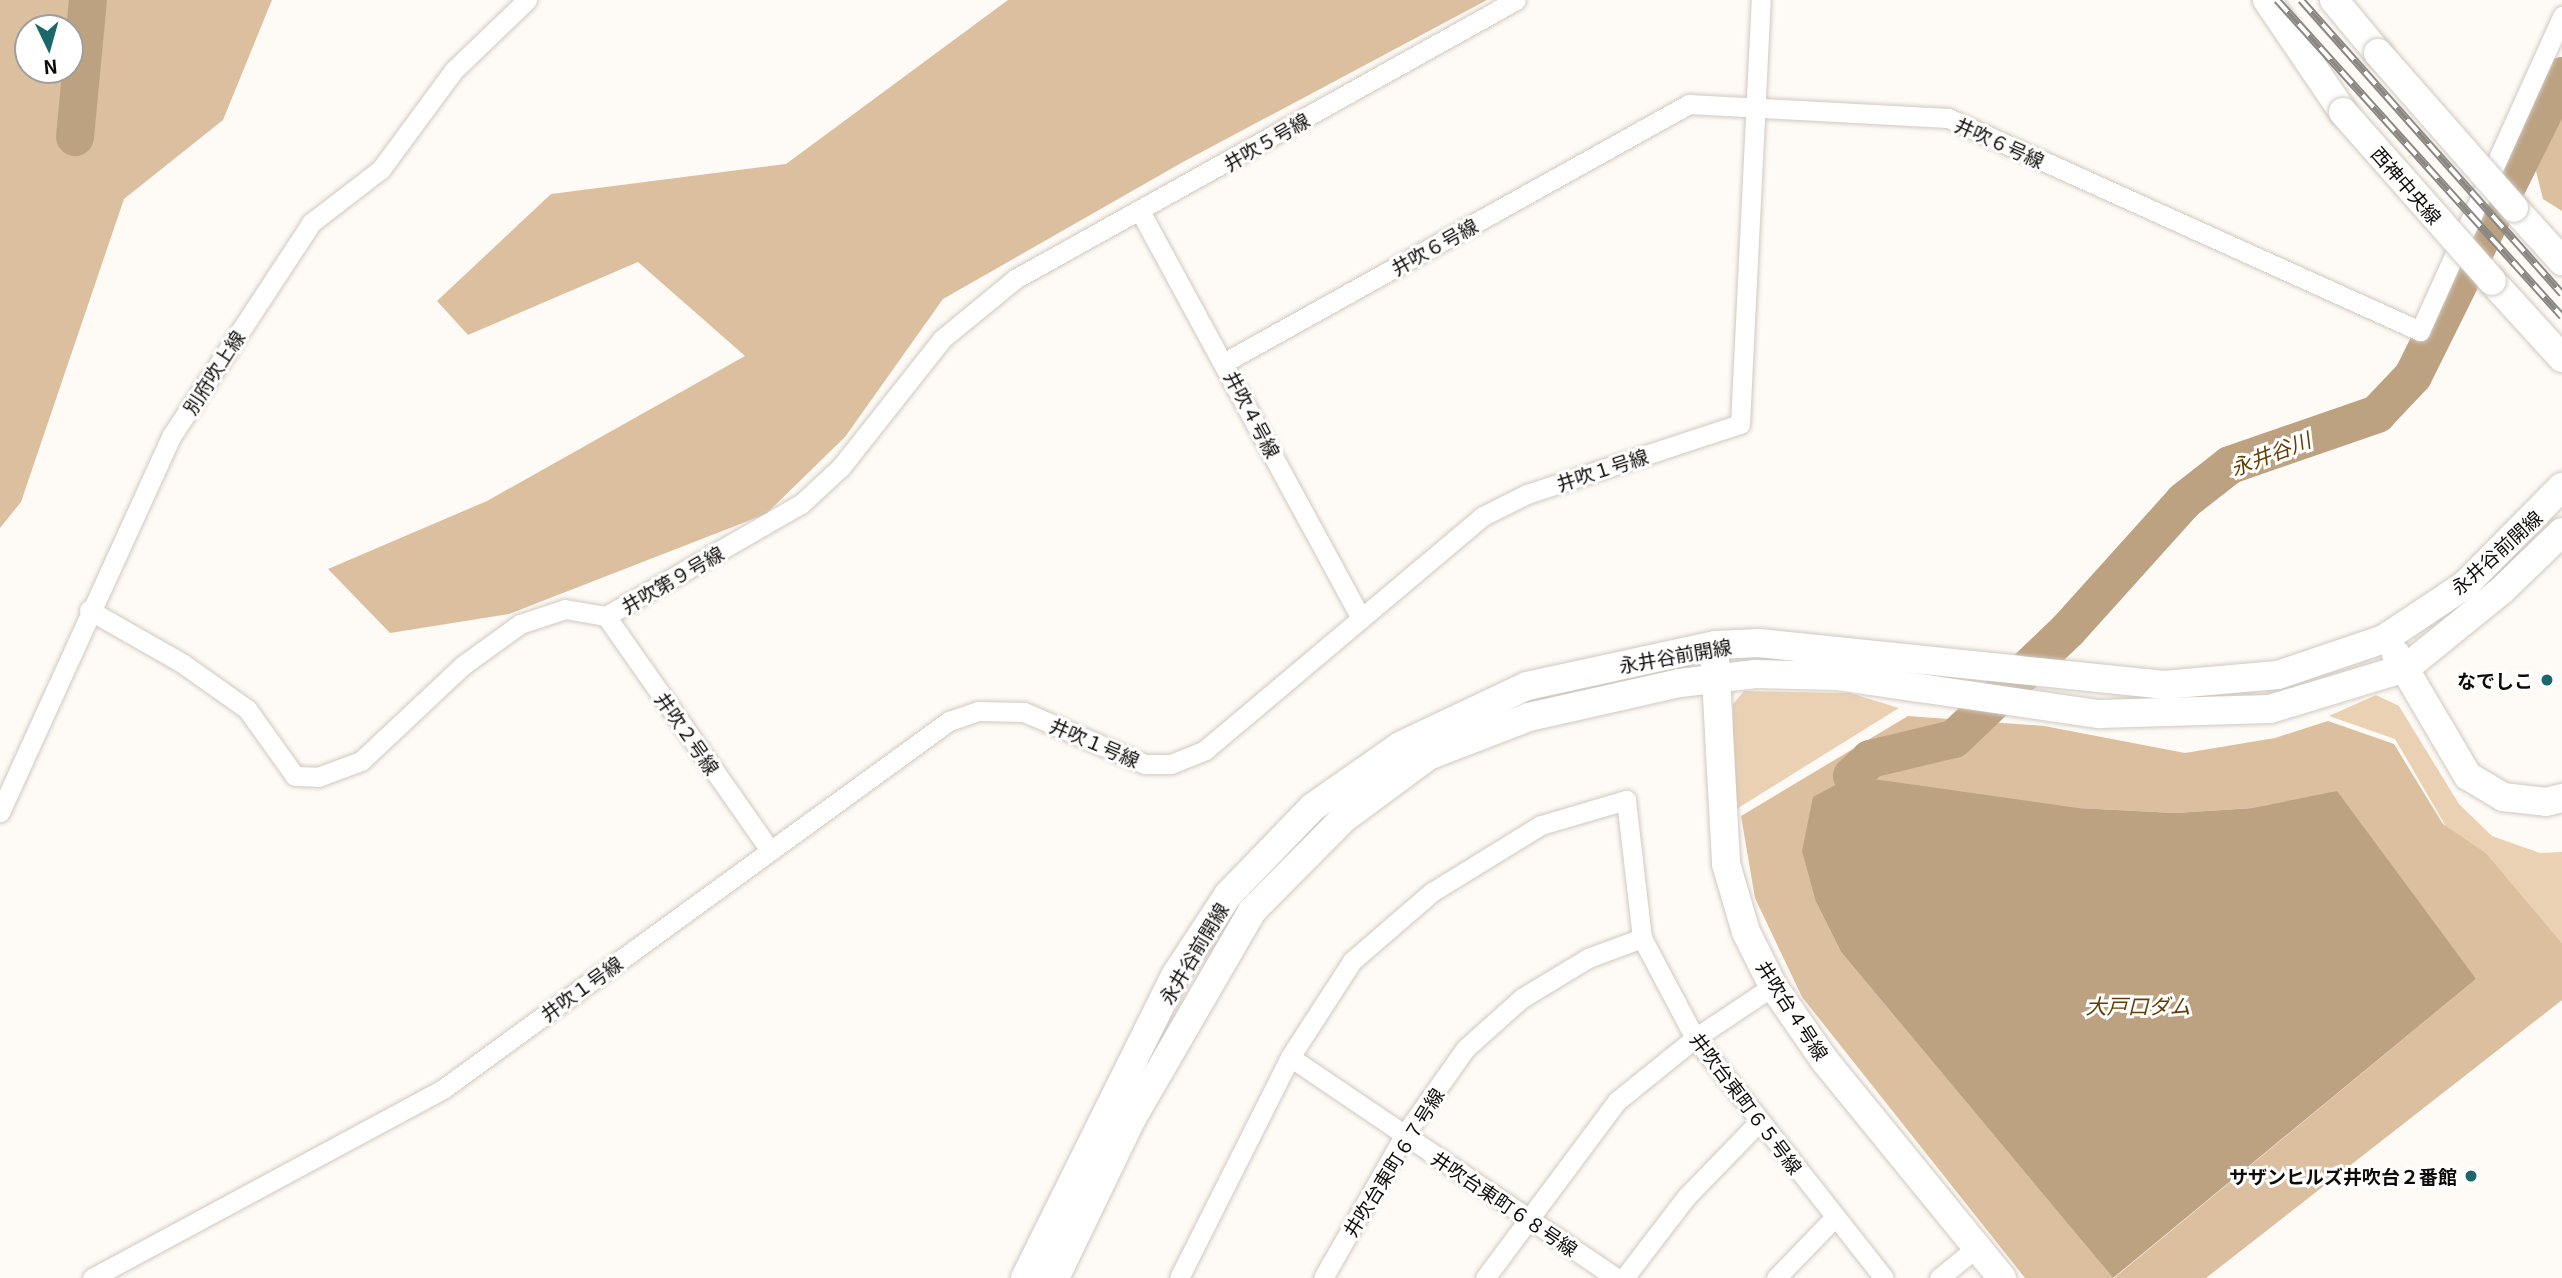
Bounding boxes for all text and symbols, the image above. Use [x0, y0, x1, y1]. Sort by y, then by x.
north arrow [14, 14, 84, 84]
text: N [42, 54, 59, 82]
street label: 井吹５号線 [1219, 107, 1313, 175]
street label: 井吹６号線 [1952, 112, 2048, 172]
street label: 西神中央線 [2367, 142, 2447, 228]
street label: 井吹６号線 [1387, 213, 1481, 279]
street label: 別府吹上線 [178, 326, 248, 418]
street label: 井吹４号線 [1221, 367, 1285, 461]
water label: 永井谷川 [2226, 426, 2314, 480]
street label: 井吹１号線 [1553, 443, 1651, 495]
street label: 永井谷前開線 [2446, 505, 2546, 599]
street label: 井吹第９号線 [617, 541, 727, 617]
street label: 永井谷前開線 [1617, 634, 1733, 676]
place label: なでしこ [2457, 669, 2533, 691]
marker: なでしこ [2539, 672, 2555, 688]
street label: 井吹２号線 [651, 688, 725, 778]
street label: 井吹１号線 [1047, 713, 1143, 771]
street label: 永井谷前開線 [1154, 898, 1232, 1008]
street label: 井吹１号線 [536, 951, 626, 1025]
street label: 井吹台４号線 [1752, 956, 1834, 1064]
water label: 大戸口ダム [2086, 992, 2190, 1018]
street label: 井吹台東町６５号線 [1686, 1028, 1808, 1178]
street label: 井吹台東町６７号線 [1338, 1083, 1448, 1241]
street label: 井吹台東町６８号線 [1428, 1146, 1582, 1260]
place label: サザンヒルズ井吹台２番館 [2229, 1165, 2457, 1187]
marker: サザンヒルズ井吹台２番館 [2463, 1168, 2479, 1184]

